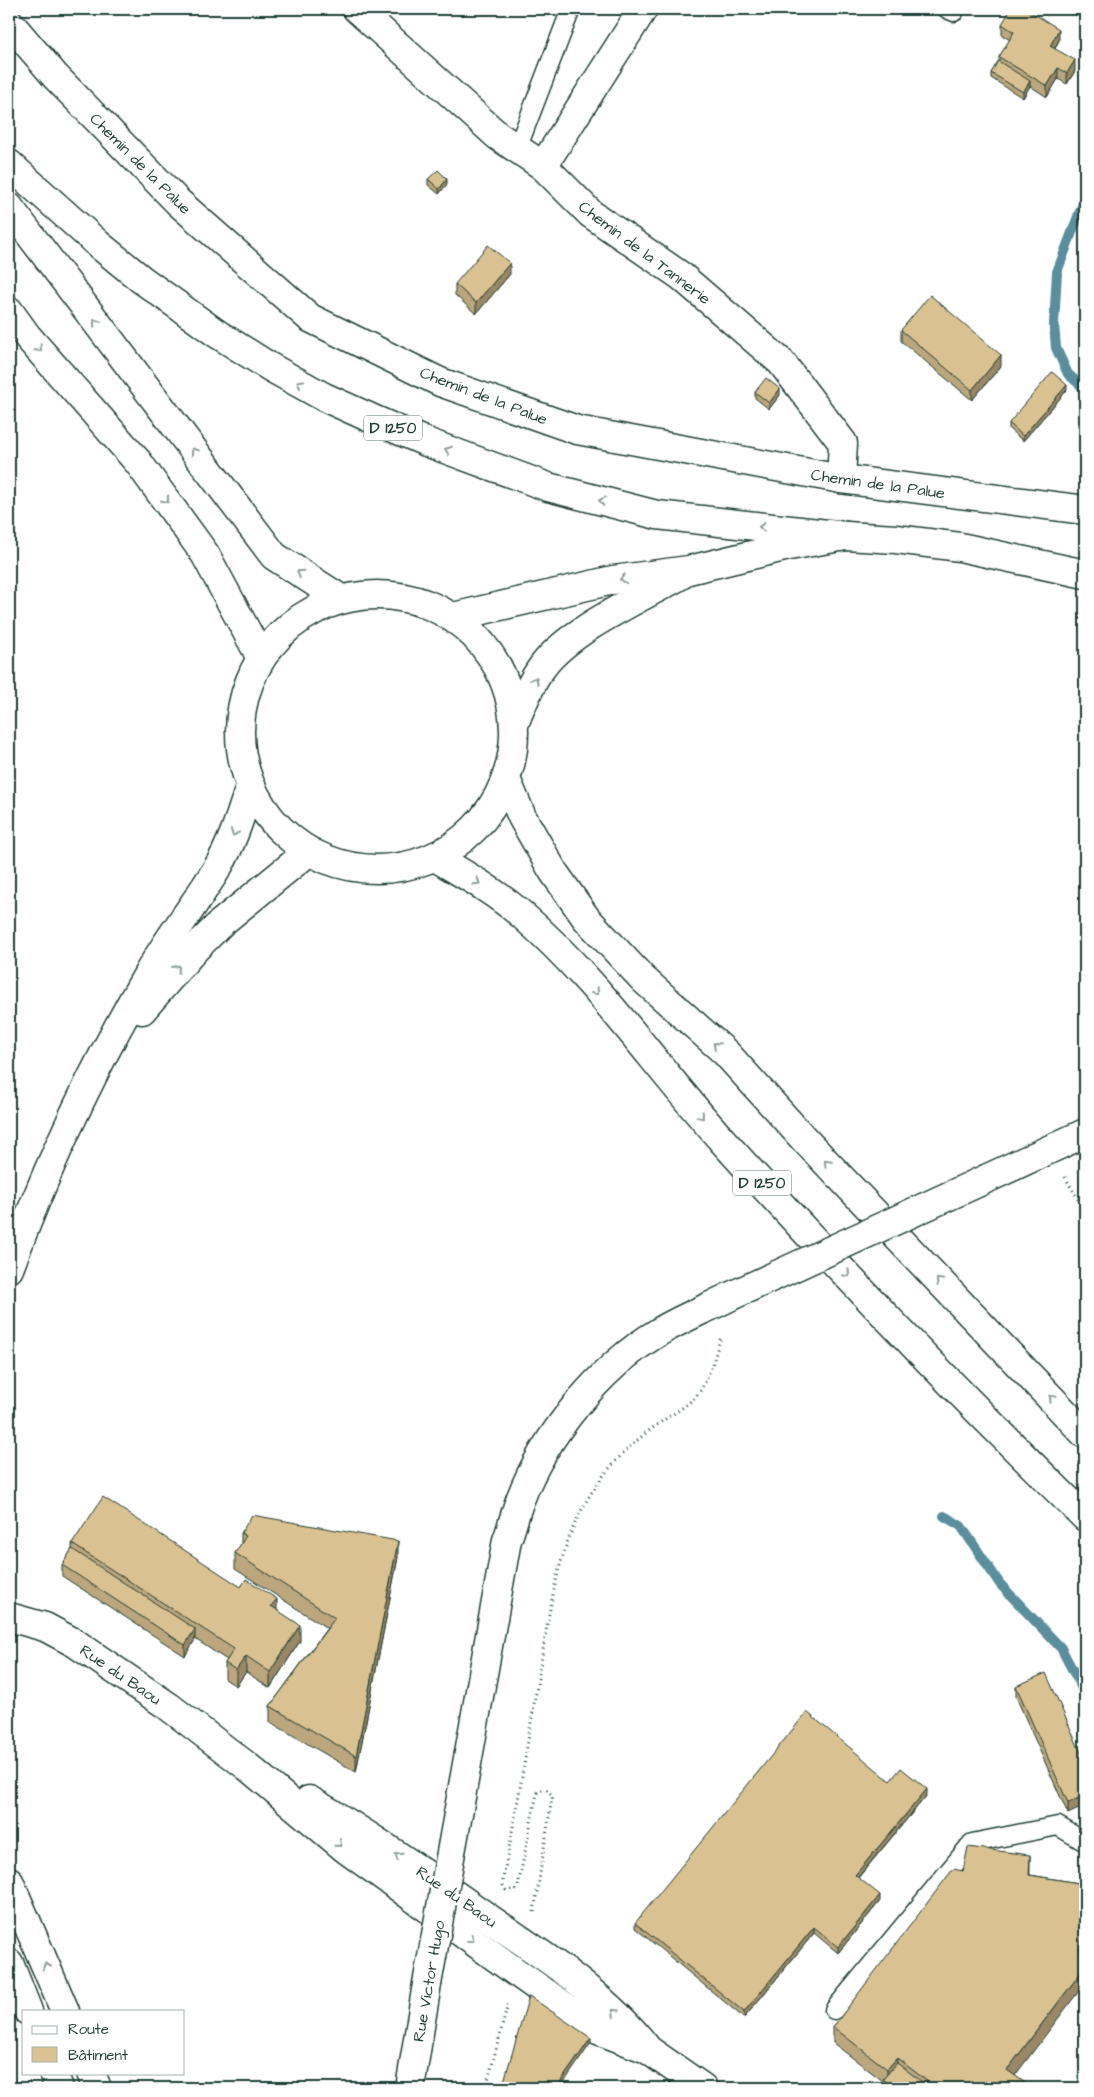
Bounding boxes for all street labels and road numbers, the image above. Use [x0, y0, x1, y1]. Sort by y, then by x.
street label: Chemin de la Palue [85, 108, 196, 220]
street label: Chemin de la Tannerie [574, 196, 715, 310]
street label: Chemin de la Palue [417, 361, 551, 431]
road number: D 1250 [364, 416, 422, 440]
street label: Chemin de la Palue [809, 464, 947, 504]
road number: D 1250 [733, 1170, 791, 1196]
street label: Rue du Baou [75, 1639, 166, 1710]
street label: Rue du Baou [412, 1861, 501, 1933]
street label: Rue Victor Hugo [407, 1919, 451, 2044]

